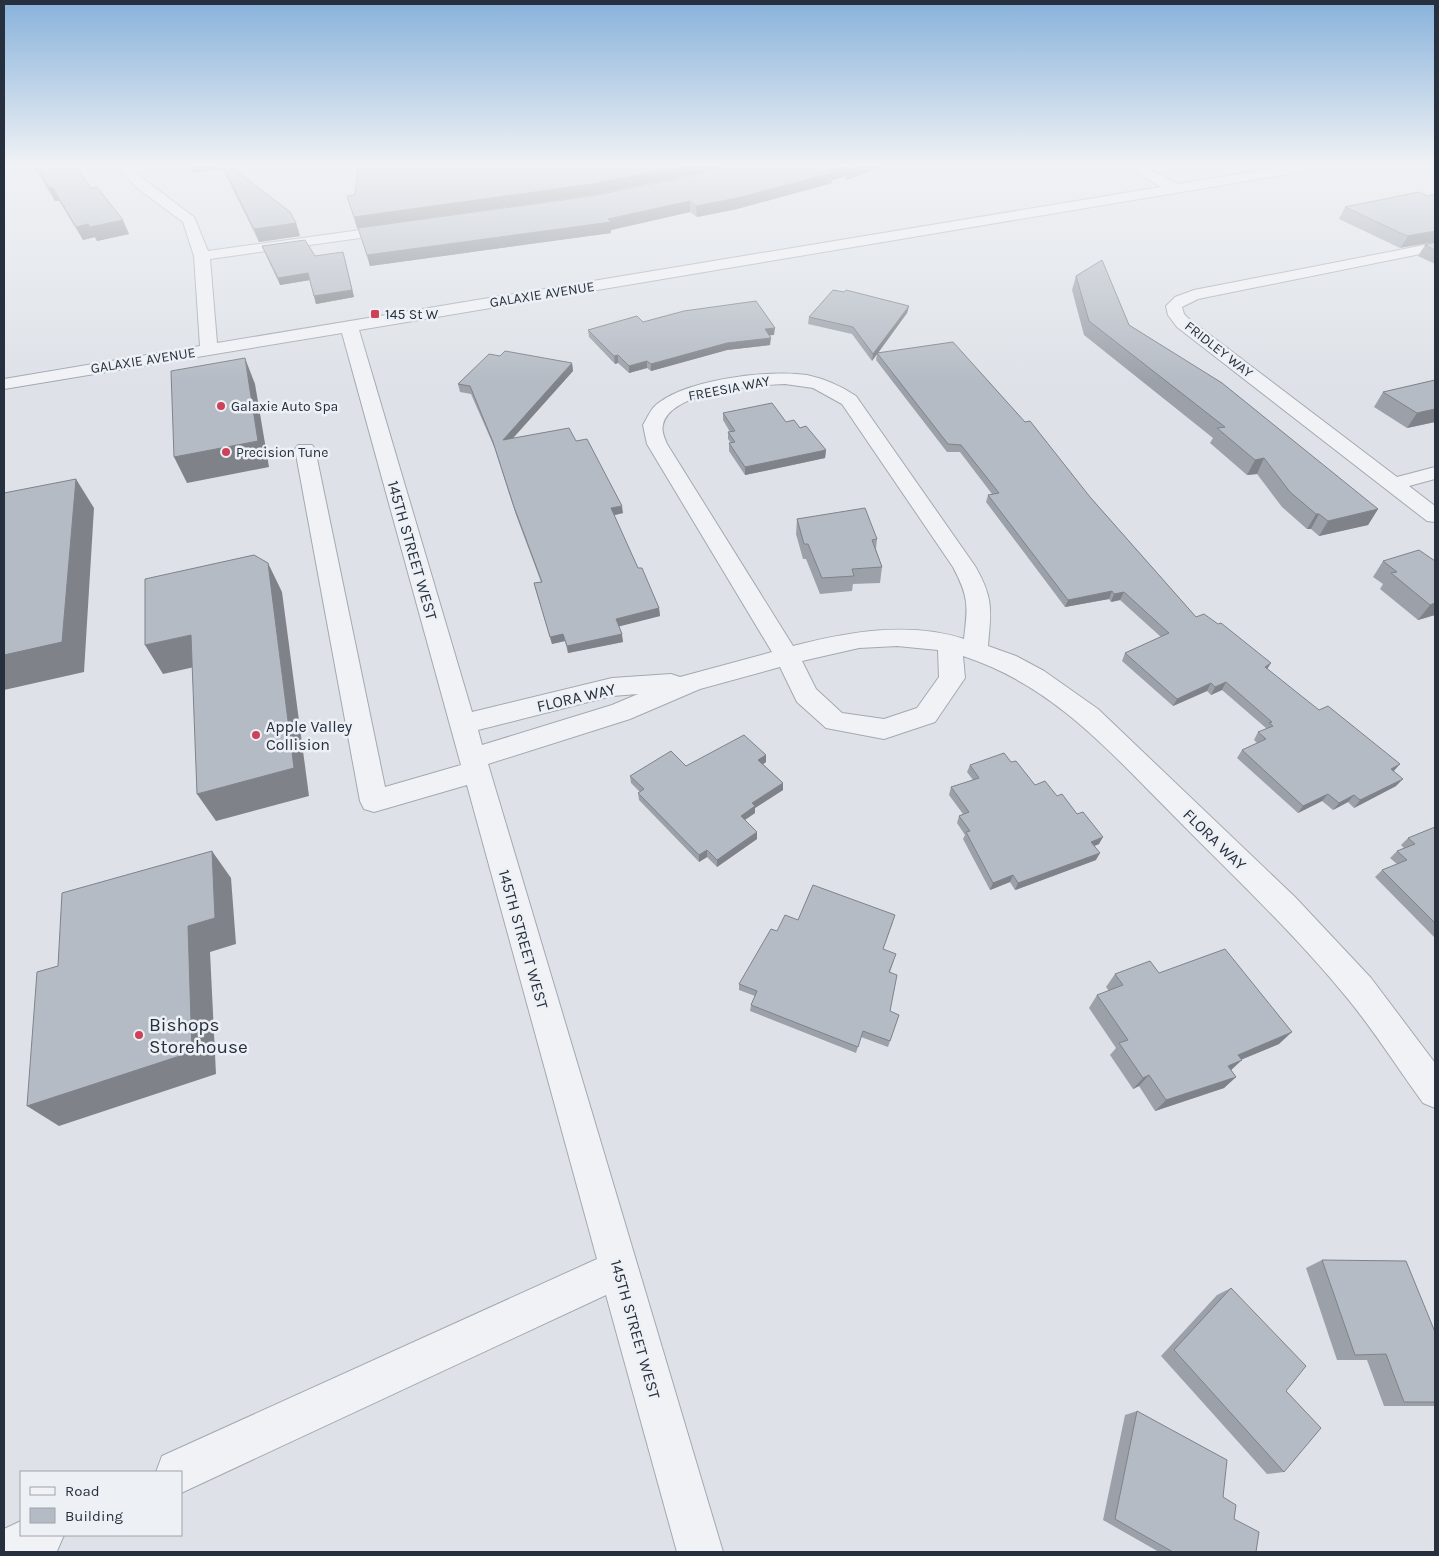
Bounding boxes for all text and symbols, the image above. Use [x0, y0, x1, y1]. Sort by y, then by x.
street label: GALAXIE AVENUE [489, 278, 596, 311]
place label: 145 St W [385, 306, 439, 323]
marker: 145 St W [369, 308, 381, 320]
street label: FRIDLEY WAY [1181, 317, 1256, 382]
street label: GALAXIE AVENUE [90, 344, 197, 377]
street label: FREESIA WAY [687, 372, 772, 405]
place label: Galaxie Auto Spa [231, 398, 338, 415]
marker: Galaxie Auto Spa [215, 400, 227, 412]
place label: Precision Tune [236, 444, 329, 461]
marker: Precision Tune [220, 446, 232, 458]
street label: 145TH STREET WEST [384, 478, 441, 622]
street label: FLORA WAY [535, 679, 618, 716]
place label: Apple Valley Collision [266, 717, 353, 754]
marker: Apple Valley Collision [250, 729, 262, 741]
street label: FLORA WAY [1179, 805, 1250, 874]
street label: 145TH STREET WEST [495, 867, 552, 1011]
place label: Bishops Storehouse [149, 1014, 248, 1058]
marker: Bishops Storehouse [133, 1029, 145, 1041]
street label: 145TH STREET WEST [607, 1257, 664, 1401]
legend [20, 1471, 182, 1536]
text: Road [65, 1482, 100, 1500]
text: Building [65, 1507, 123, 1525]

